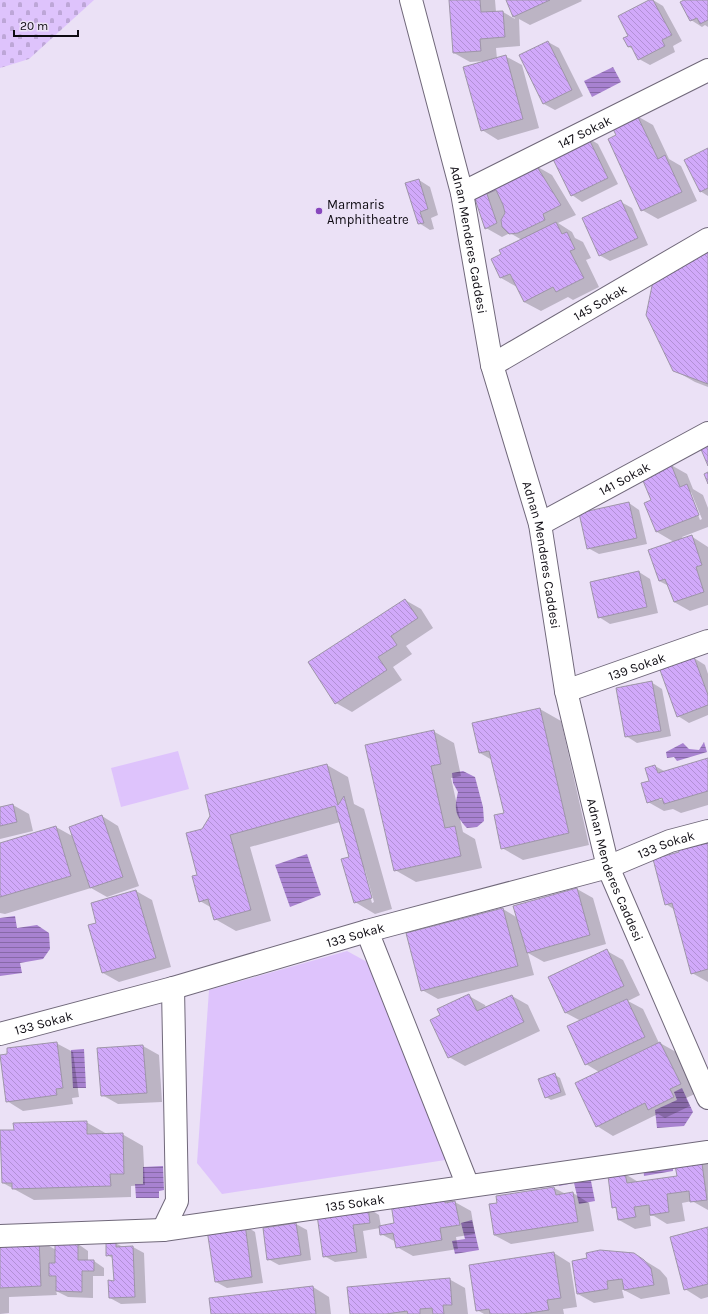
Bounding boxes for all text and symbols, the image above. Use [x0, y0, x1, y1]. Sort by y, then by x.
scale bar [14, 12, 78, 38]
text: 20 m [20, 19, 48, 33]
street label: 147 Sokak [555, 112, 614, 151]
street label: Adnan Menderes Caddesi [448, 164, 490, 315]
place label: Marmaris Amphitheatre [327, 197, 409, 227]
marker: Marmaris Amphitheatre [314, 206, 324, 216]
street label: 145 Sokak [571, 281, 629, 323]
street label: 141 Sokak [596, 458, 652, 498]
street label: Adnan Menderes Caddesi [520, 479, 564, 630]
street label: 139 Sokak [606, 649, 667, 683]
street label: Adnan Menderes Caddesi [584, 797, 647, 943]
street label: 133 Sokak [635, 827, 696, 861]
street label: 133 Sokak [325, 919, 386, 950]
street label: 133 Sokak [13, 1008, 74, 1037]
street label: 135 Sokak [325, 1191, 385, 1214]

